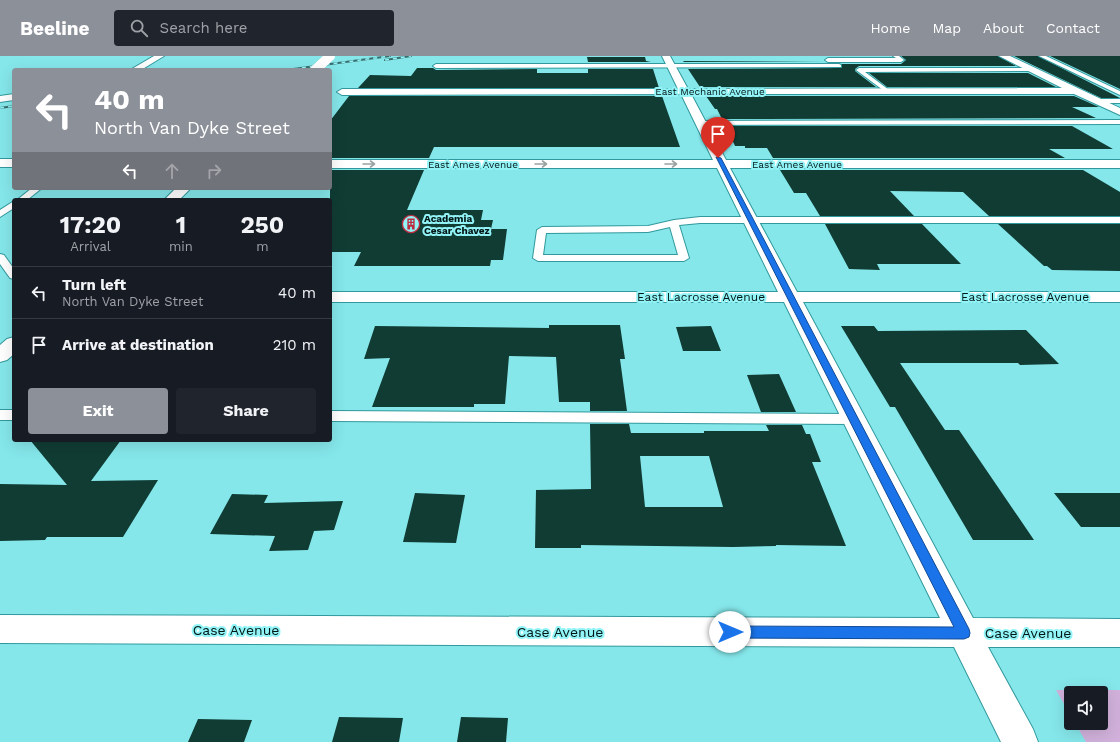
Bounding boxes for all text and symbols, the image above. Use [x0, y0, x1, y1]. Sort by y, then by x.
search box [114, 10, 394, 46]
text: Beeline [20, 17, 90, 40]
icon: search [128, 17, 150, 39]
text: Search here [160, 19, 247, 37]
text: Home [870, 20, 910, 36]
text: Map [932, 20, 961, 36]
text: About [983, 20, 1024, 36]
text: Contact [1046, 20, 1100, 36]
text: 40 m [94, 83, 164, 116]
icon: left [28, 84, 80, 136]
street label: East Mechanic Avenue [655, 86, 765, 97]
text: North Van Dyke Street [94, 117, 290, 138]
pin [701, 117, 735, 158]
icon: arrive [707, 123, 729, 145]
street label: East Ames Avenue [428, 159, 518, 170]
street label: East Ames Avenue [752, 159, 842, 170]
icon: left [119, 160, 141, 182]
icon: ahead [161, 160, 183, 182]
icon: right [203, 160, 225, 182]
one-way arrow [362, 160, 375, 168]
one-way arrow [534, 160, 547, 168]
one-way arrow [664, 160, 677, 168]
text: 17:20 [60, 211, 121, 239]
text: 1 [176, 211, 186, 239]
text: 250 [241, 211, 284, 239]
place label: Academia Cesar Chavez [424, 213, 490, 236]
building icon: Academia Cesar Chavez [401, 214, 421, 234]
text: Arrival [70, 239, 111, 254]
text: min [169, 239, 193, 254]
text: m [256, 239, 269, 254]
text: Turn left [62, 276, 126, 294]
icon: left [28, 282, 50, 304]
text: 40 m [278, 284, 316, 302]
street label: East Lacrosse Avenue [637, 290, 765, 304]
street label: East Lacrosse Avenue [961, 290, 1089, 304]
text: North Van Dyke Street [62, 294, 203, 309]
icon: arrive [28, 334, 50, 356]
text: Arrive at destination [62, 336, 214, 354]
text: 210 m [273, 336, 316, 354]
button: Exit [28, 388, 168, 434]
button: Share [176, 388, 316, 434]
position arrow [709, 611, 751, 653]
street label: Case Avenue [193, 622, 279, 638]
street label: Case Avenue [517, 624, 603, 640]
street label: Case Avenue [985, 625, 1071, 641]
map controls [1064, 686, 1108, 730]
button: sound [1064, 686, 1108, 730]

